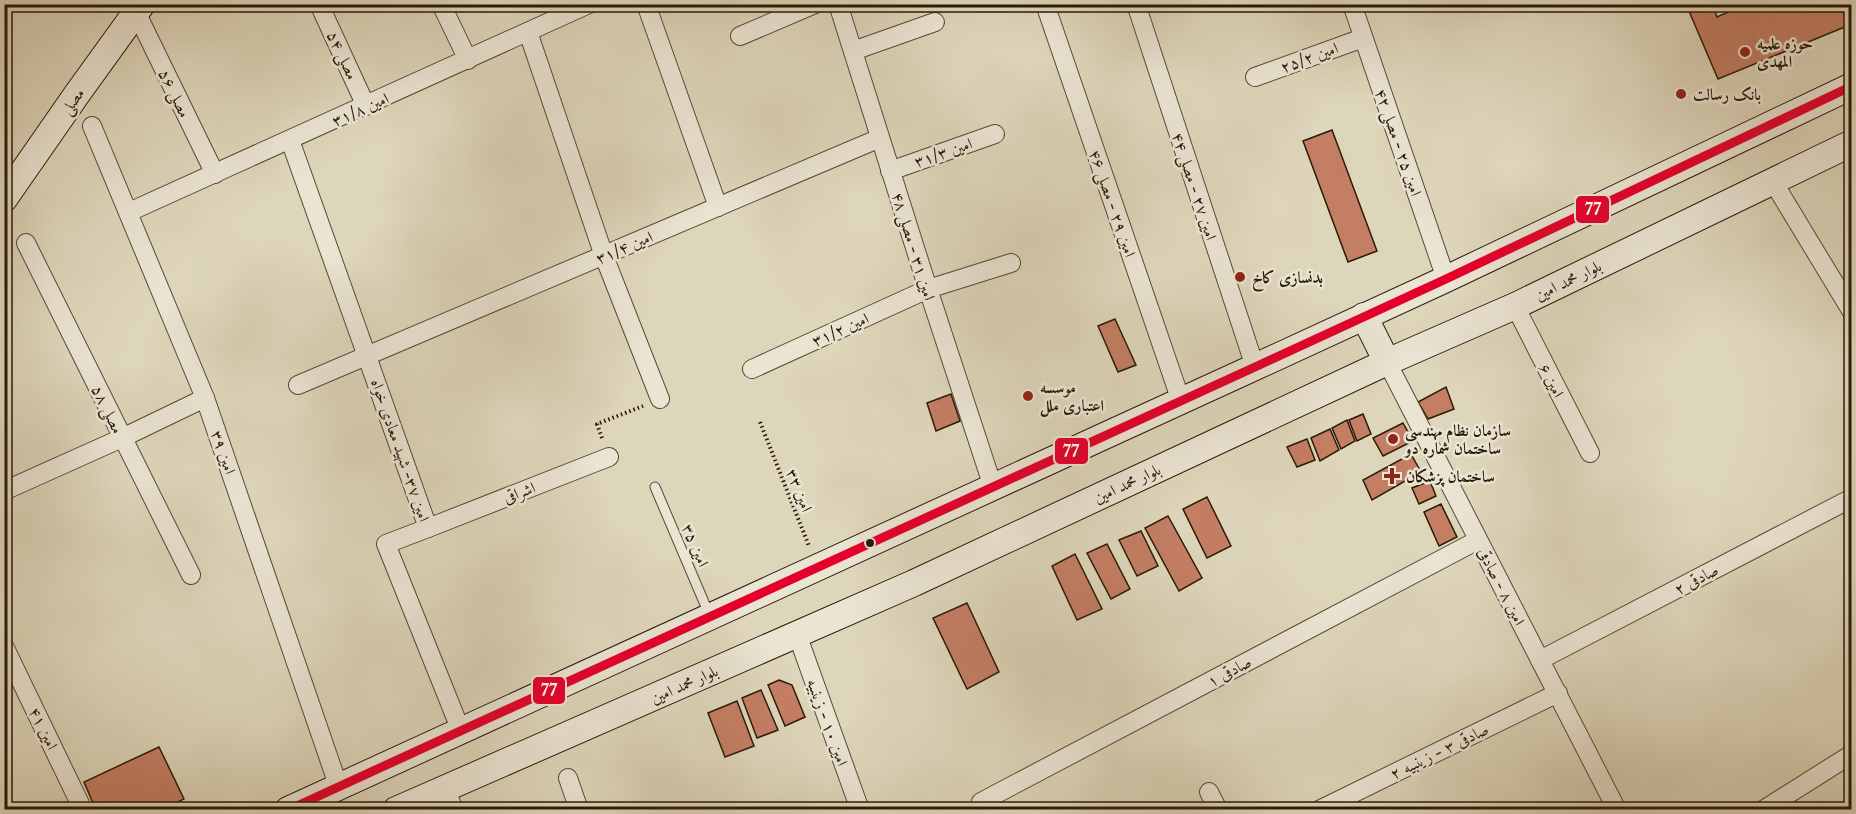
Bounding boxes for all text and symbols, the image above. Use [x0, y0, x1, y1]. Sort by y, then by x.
street label: مصلی ۵۴ [321, 27, 363, 83]
place label: حوزه علمیه المهدی [1757, 33, 1813, 71]
street label: امین ۲۵/۲ [1277, 37, 1341, 77]
marker: حوزه علمیه المهدی [1738, 45, 1752, 59]
street label: مصلی ۵۶ [153, 66, 195, 121]
street label: مصلی [56, 84, 90, 120]
place label: بانک رسالت [1693, 84, 1761, 104]
street label: امین ۲۵ - مصلی ۴۲ [1369, 86, 1427, 199]
marker: بانک رسالت [1674, 87, 1688, 101]
street label: امین ۳۱/۸ [329, 88, 391, 130]
street label: امین ۲۷ - مصلی ۴۴ [1166, 130, 1222, 243]
street label: امین ۳۱/۳ [911, 133, 975, 171]
street label: امین ۲۹ - مصلی ۴۶ [1083, 147, 1141, 260]
street label: امین ۳۱ - مصلی ۴۸ [886, 189, 940, 303]
line badge: 77 [1575, 195, 1610, 224]
text: 77 [1585, 199, 1602, 219]
street label: امین ۳۱/۴ [592, 226, 656, 268]
street label: بلوار محمد امین [1531, 255, 1605, 305]
place label: بدنسازی کاخ [1252, 267, 1323, 292]
marker: بدنسازی کاخ [1233, 270, 1247, 284]
street label: امین ۳۱/۲ [809, 308, 871, 350]
street label: امین ۶ [1535, 360, 1569, 400]
street label: امین ۳۷- شهید معادی خواه [366, 376, 435, 524]
place label: موسسه اعتباری ملل [1040, 377, 1104, 417]
street label: مصلی ۵۸ [86, 382, 128, 437]
marker: موسسه اعتباری ملل [1021, 389, 1035, 403]
place label: سازمان نظام مهندسی ساختمان شماره دو [1403, 420, 1511, 458]
street label: امین ۳۹ [207, 428, 241, 476]
marker: سازمان نظام مهندسی ساختمان شماره دو [1386, 432, 1400, 446]
line badge: 77 [1054, 437, 1089, 465]
text: 77 [1063, 441, 1080, 461]
street label: بلوار محمد امین [1090, 459, 1164, 507]
street label: امین ۳۳ [782, 465, 818, 515]
place label: ساختمان پزشکان [1406, 466, 1495, 487]
marker: ساختمان پزشکان [1383, 467, 1401, 485]
street label: اشراقی [500, 477, 538, 508]
street label: امین ۳۵ [678, 520, 714, 570]
unlabelled marker [864, 537, 876, 549]
street label: امین ۸ - صادقی [1474, 544, 1530, 628]
street label: صادقی ۲ [1671, 559, 1721, 599]
street label: صادقی ۱ [1204, 651, 1254, 691]
street label: بلوار محمد امین [647, 660, 721, 708]
line badge: 77 [532, 676, 566, 705]
street label: امین ۱۰ - زینبیه [803, 676, 853, 768]
text: 77 [541, 680, 558, 700]
street label: امین ۴۱ [25, 703, 63, 753]
street label: صادقی ۳ - زینبیه ۲ [1386, 719, 1492, 783]

